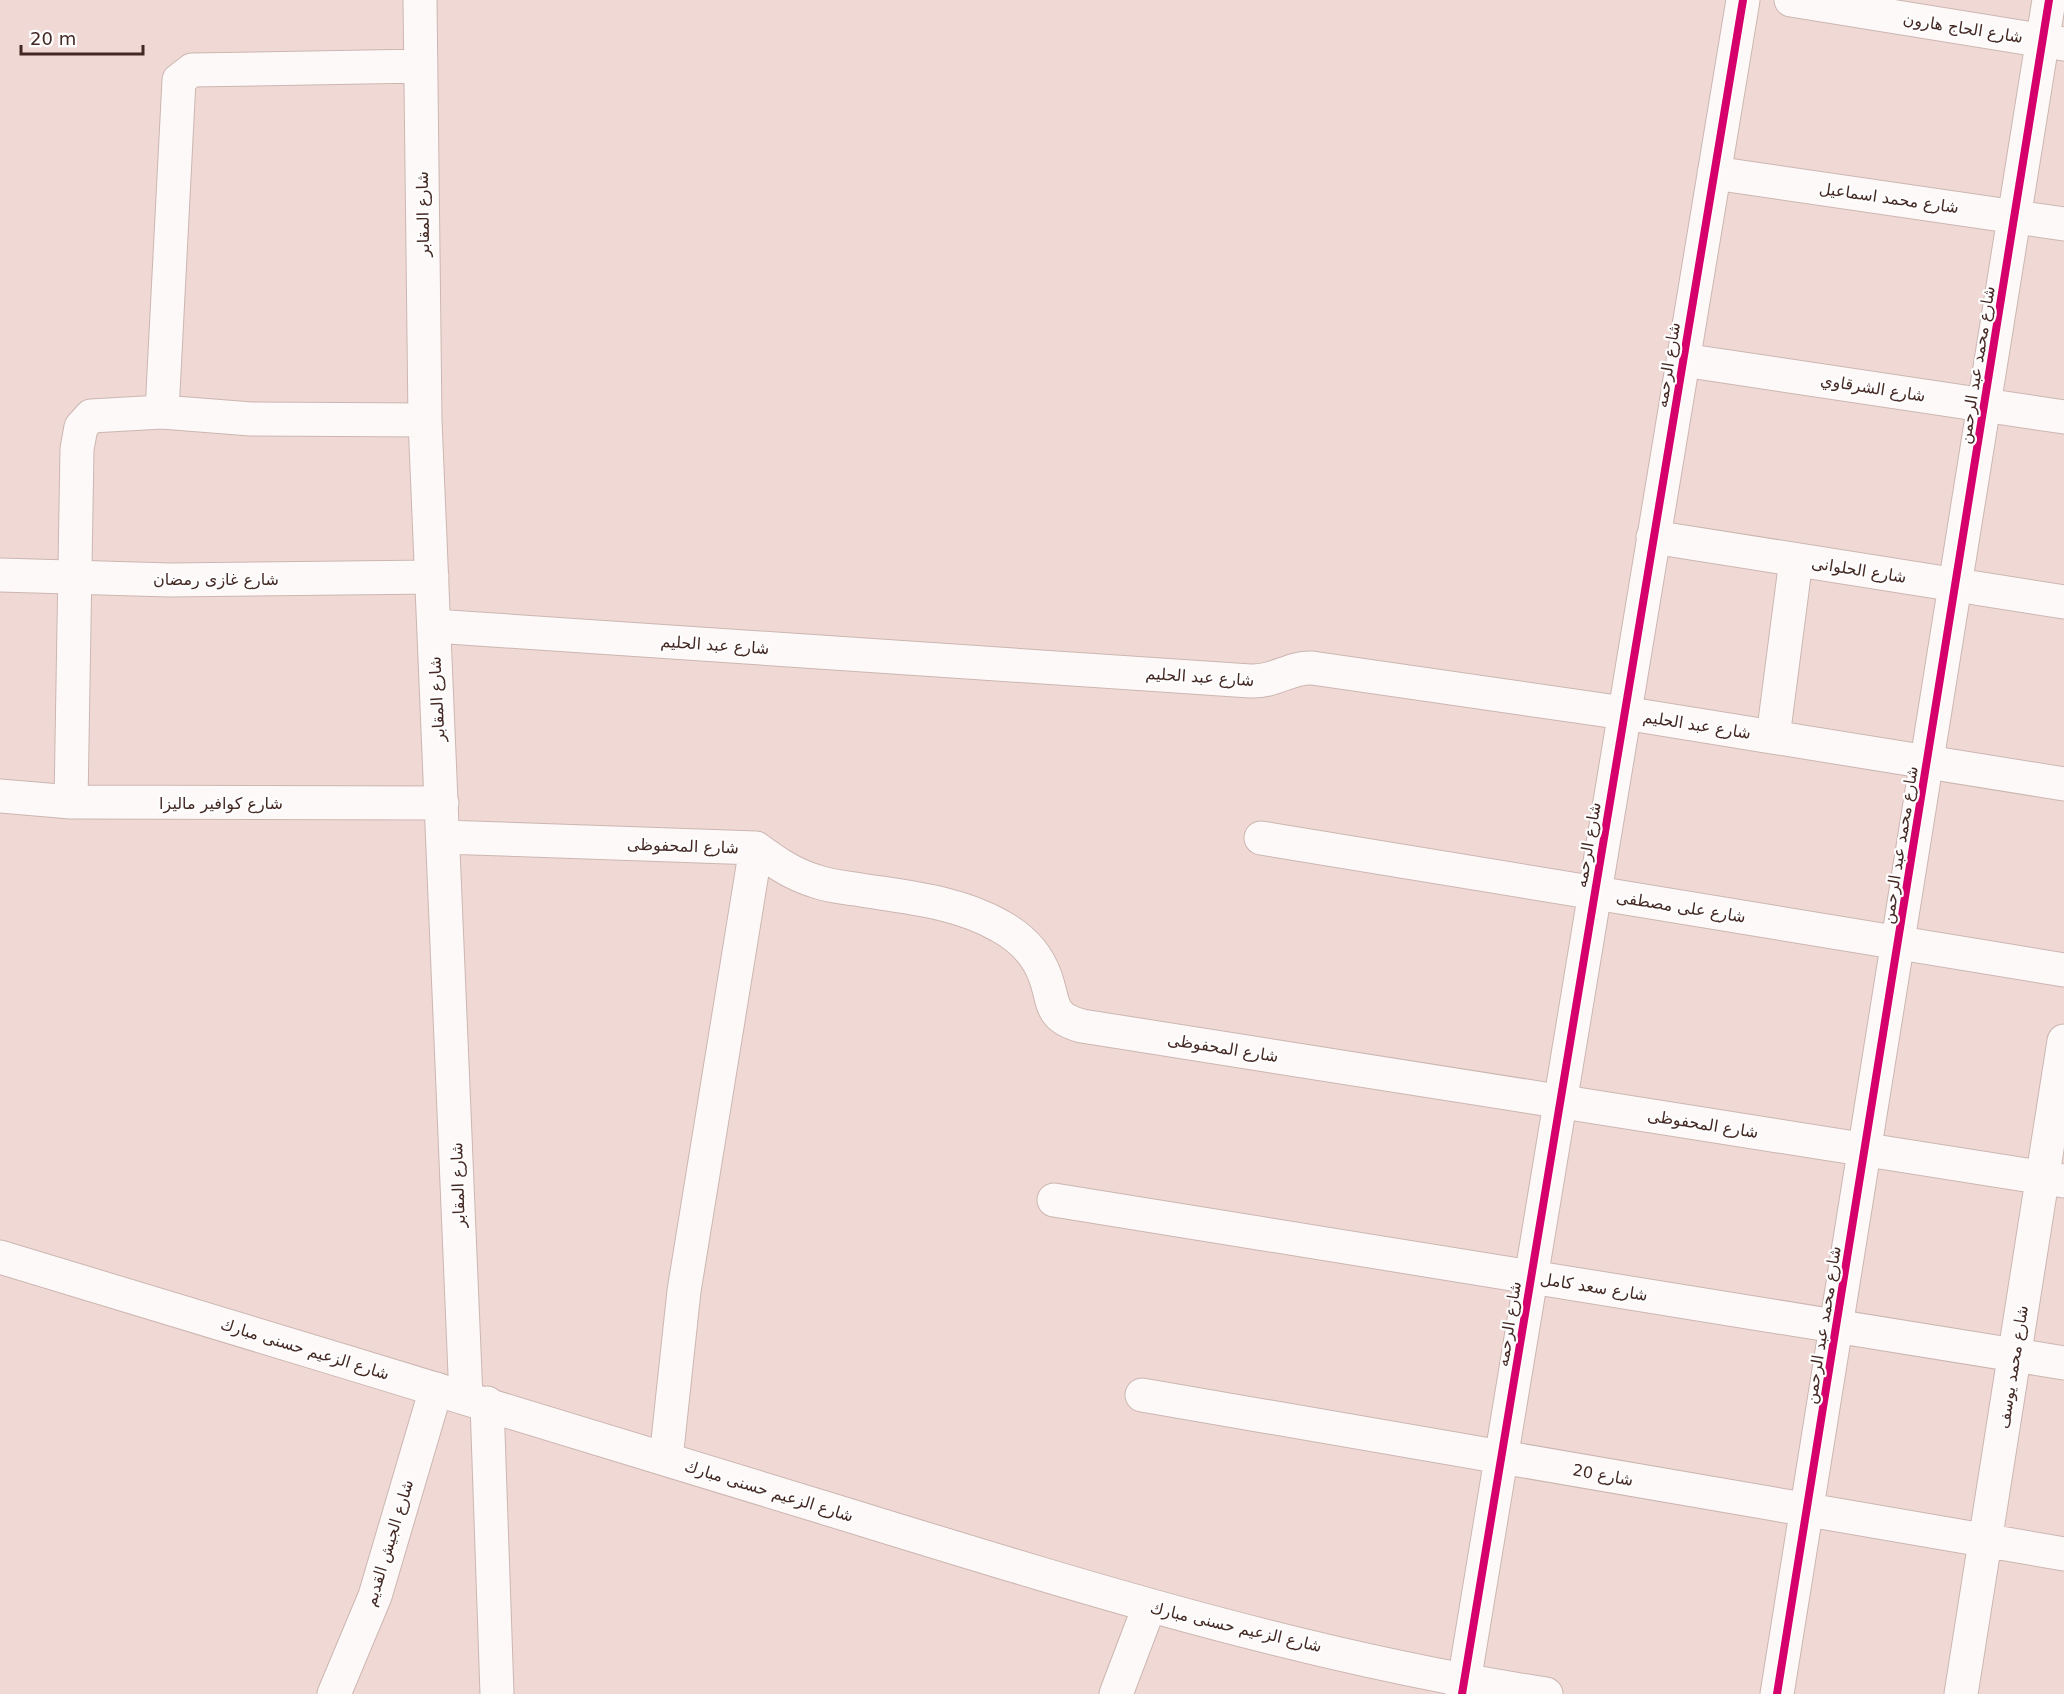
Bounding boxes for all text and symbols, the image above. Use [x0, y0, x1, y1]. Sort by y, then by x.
street label: شارع الحاج هارون [1902, 9, 2024, 48]
scale bar [21, 18, 142, 56]
text: 20 m [30, 28, 76, 49]
street label: شارع المقابر [413, 171, 434, 258]
street label: شارع محمد اسماعيل [1818, 179, 1960, 218]
street label: شارع محمد عبد الرحمن [1955, 285, 2000, 445]
street label: شارع الرحمه [1652, 321, 1685, 409]
street label: شارع الشرقاوي [1819, 370, 1927, 407]
street label: شارع الحلوانى [1810, 553, 1908, 588]
street label: شارع غازى رمضان [153, 570, 279, 590]
street label: شارع عبد الحليم [660, 632, 770, 659]
street label: شارع المقابر [425, 656, 450, 743]
street label: شارع عبد الحليم [1145, 664, 1255, 691]
street label: شارع عبد الحليم [1642, 707, 1752, 744]
street label: شارع محمد عبد الرحمن [1878, 765, 1923, 925]
street label: شارع كوافير ماليزا [159, 794, 283, 814]
street label: شارع الرحمه [1571, 801, 1606, 889]
street label: شارع المحفوظى [627, 835, 739, 858]
street label: شارع على مصطفى [1615, 887, 1747, 928]
street label: شارع المحفوظى [1166, 1030, 1280, 1067]
street label: شارع المحفوظى [1646, 1106, 1760, 1143]
street label: شارع المقابر [447, 1142, 470, 1229]
street label: شارع محمد عبد الرحمن [1801, 1245, 1846, 1405]
street label: شارع سعد كامل [1539, 1269, 1649, 1306]
street label: شارع الرحمه [1493, 1280, 1526, 1368]
street label: شارع محمد يوسف [1994, 1304, 2033, 1430]
street label: شارع الزعيم حسنى مبارك [218, 1314, 392, 1385]
street label: شارع الزعيم حسنى مبارك [682, 1456, 856, 1527]
street label: شارع 20 [1571, 1460, 1635, 1491]
street label: شارع الجيش القديم [361, 1477, 418, 1609]
street label: شارع الزعيم حسنى مبارك [1148, 1598, 1324, 1657]

